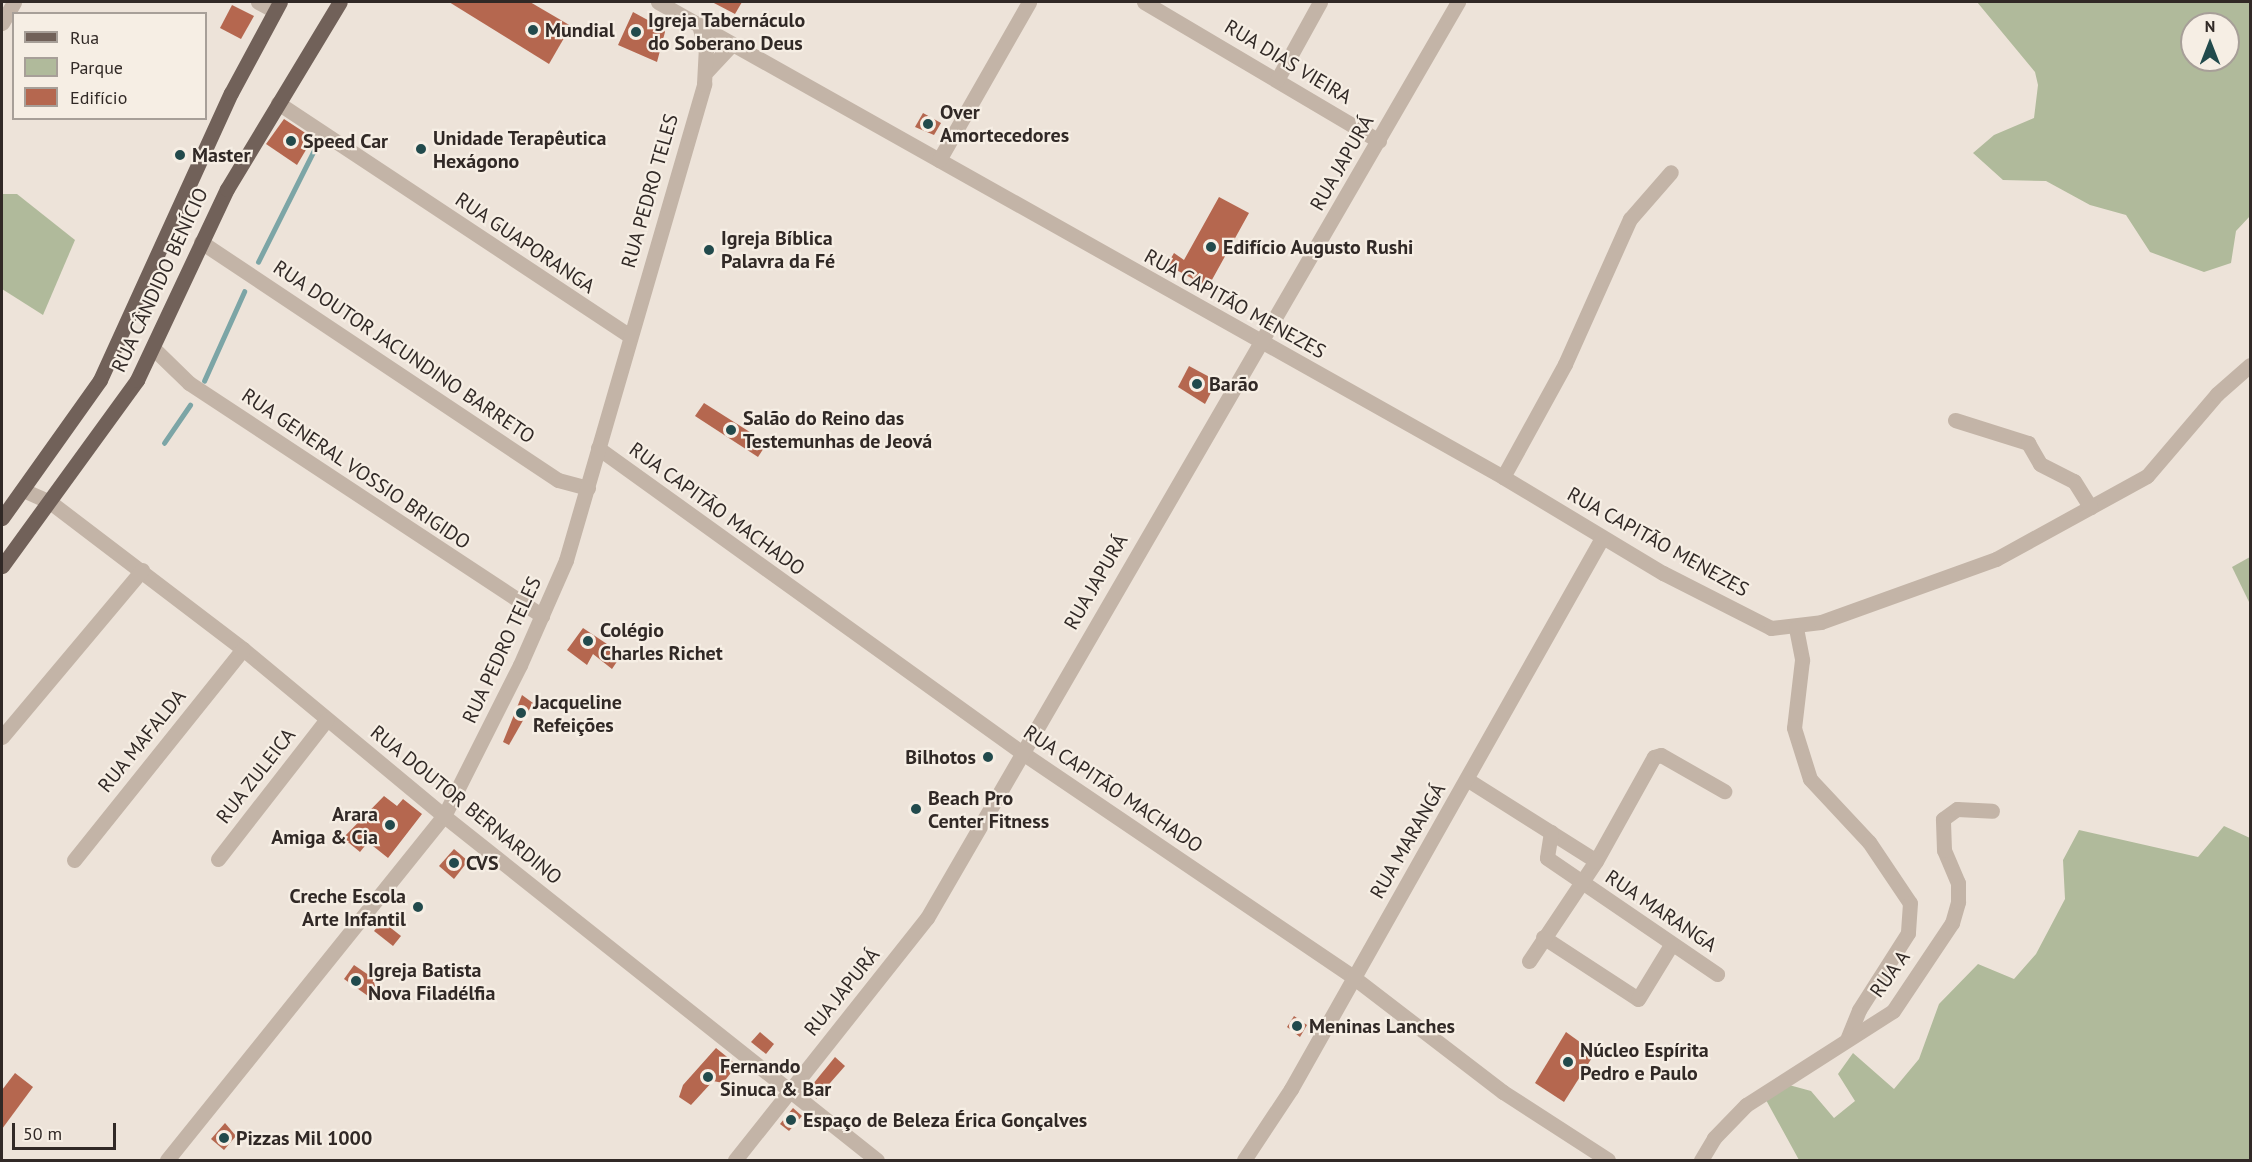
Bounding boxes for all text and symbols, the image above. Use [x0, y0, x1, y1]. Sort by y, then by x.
place label: Igreja Tabernáculo do Soberano Deus [648, 8, 806, 55]
legend [12, 12, 207, 120]
north arrow [2180, 12, 2240, 72]
street label: RUA DIAS VIEIRA [1220, 14, 1356, 110]
text: N [2205, 16, 2215, 36]
place label: Mundial [545, 18, 615, 42]
marker: Mundial [526, 23, 540, 37]
marker: Igreja Tabernáculo do Soberano Deus [629, 25, 643, 39]
text: Rua [70, 26, 99, 49]
text: Parque [70, 56, 123, 79]
text: Edifício [70, 86, 127, 109]
place label: Over Amortecedores [940, 100, 1069, 147]
street label: RUA PEDRO TELES [616, 111, 684, 271]
street label: RUA JAPURÁ [1305, 111, 1379, 215]
marker: Over Amortecedores [921, 117, 935, 131]
place label: Unidade Terapêutica Hexágono [433, 126, 607, 173]
place label: Speed Car [303, 129, 388, 153]
marker: Speed Car [284, 134, 298, 148]
marker: Unidade Terapêutica Hexágono [414, 142, 428, 156]
place label: Master [192, 143, 250, 167]
marker: Master [173, 148, 187, 162]
street label: RUA CÂNDIDO BENÍCIO [107, 184, 213, 376]
street label: RUA GUAPORANGA [450, 187, 600, 299]
place label: Igreja Bíblica Palavra da Fé [721, 226, 835, 273]
place label: Edifício Augusto Rushi [1223, 235, 1414, 259]
marker: Edifício Augusto Rushi [1204, 240, 1218, 254]
marker: Igreja Bíblica Palavra da Fé [702, 243, 716, 257]
street label: RUA CAPITÃO MENEZES [1140, 244, 1330, 364]
street label: RUA DOUTOR JACUNDINO BARRETO [268, 255, 540, 449]
place label: Barão [1209, 372, 1258, 396]
marker: Barão [1190, 377, 1204, 391]
street label: RUA GENERAL VOSSIO BRIGIDO [236, 383, 476, 555]
place label: Salão do Reino das Testemunhas de Jeová [743, 406, 932, 453]
marker: Salão do Reino das Testemunhas de Jeová [724, 423, 738, 437]
street label: RUA CAPITÃO MACHADO [624, 437, 810, 581]
street label: RUA CAPITÃO MENEZES [1563, 482, 1753, 602]
street label: RUA JAPURÁ [1059, 530, 1133, 634]
street label: RUA PEDRO TELES [457, 572, 547, 728]
place label: Colégio Charles Richet [600, 618, 723, 665]
marker: Colégio Charles Richet [581, 634, 595, 648]
street label: RUA MAFALDA [93, 684, 191, 798]
place label: Jacqueline Refeições [533, 690, 622, 737]
marker: Jacqueline Refeições [514, 706, 528, 720]
street label: RUA DOUTOR BERNARDINO [365, 720, 567, 890]
street label: RUA CAPITÃO MACHADO [1018, 720, 1208, 858]
street label: RUA ZULEICA [211, 723, 301, 829]
place label: Bilhotos [905, 745, 976, 769]
marker: Bilhotos [981, 750, 995, 764]
street label: RUA MARANGÁ [1365, 779, 1451, 903]
place label: Beach Pro Center Fitness [928, 786, 1049, 833]
place label: Arara Amiga & Cia [271, 802, 378, 849]
marker: Beach Pro Center Fitness [909, 802, 923, 816]
marker: Arara Amiga & Cia [383, 818, 397, 832]
place label: CVS [466, 851, 498, 875]
marker: CVS [447, 856, 461, 870]
street label: RUA MARANGA [1600, 865, 1722, 957]
place label: Creche Escola Arte Infantil [289, 884, 406, 931]
marker: Creche Escola Arte Infantil [411, 900, 425, 914]
street label: RUA JAPURÁ [799, 943, 885, 1041]
street label: RUA A [1865, 945, 1915, 1003]
place label: Igreja Batista Nova Filadélfia [368, 958, 495, 1005]
marker: Igreja Batista Nova Filadélfia [349, 974, 363, 988]
place label: Meninas Lanches [1309, 1014, 1455, 1038]
marker: Meninas Lanches [1290, 1019, 1304, 1033]
place label: Núcleo Espírita Pedro e Paulo [1580, 1038, 1709, 1085]
place label: Fernando Sinuca & Bar [720, 1054, 831, 1101]
marker: Núcleo Espírita Pedro e Paulo [1561, 1055, 1575, 1069]
marker: Fernando Sinuca & Bar [701, 1070, 715, 1084]
place label: Espaço de Beleza Érica Gonçalves [803, 1108, 1088, 1132]
scale bar [15, 1111, 118, 1149]
marker: Espaço de Beleza Érica Gonçalves [784, 1113, 798, 1127]
text: 50 m [23, 1122, 62, 1145]
place label: Pizzas Mil 1000 [236, 1126, 372, 1150]
marker: Pizzas Mil 1000 [217, 1131, 231, 1145]

